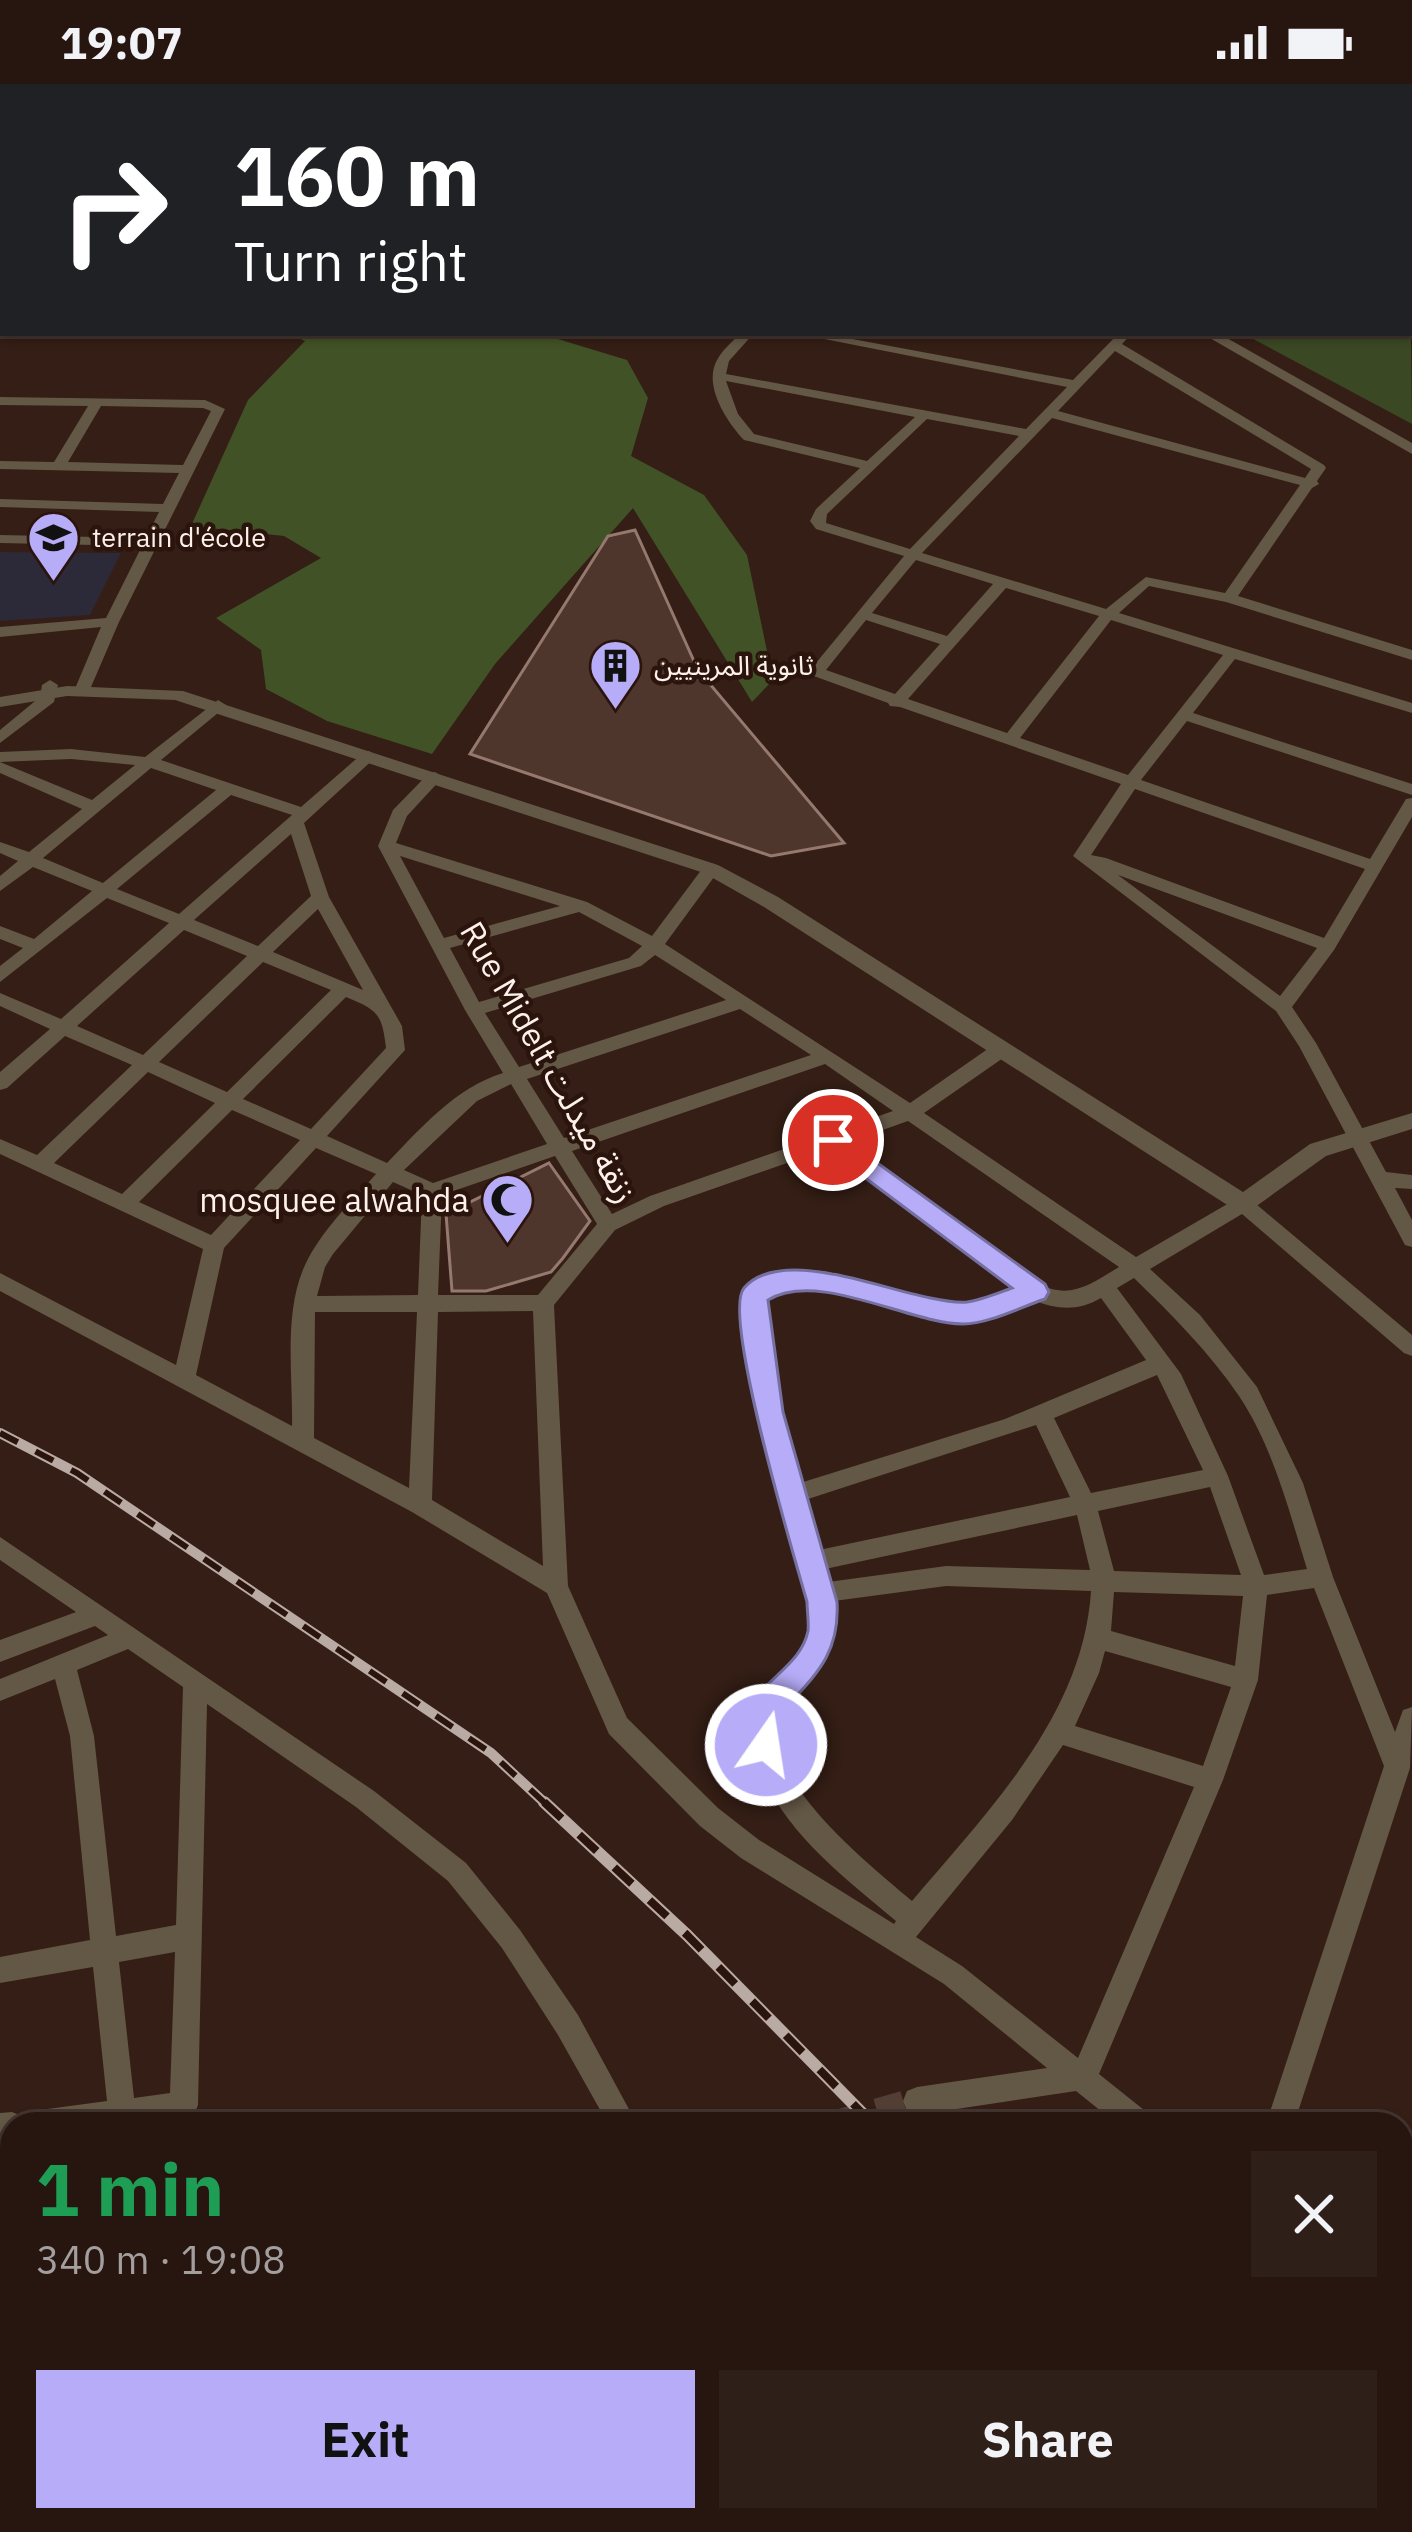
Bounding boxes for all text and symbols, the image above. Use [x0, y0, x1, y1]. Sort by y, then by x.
text: 19:07 [60, 13, 183, 71]
text: 160 m [234, 120, 480, 229]
icon: right [36, 132, 192, 288]
text: Turn right [234, 226, 468, 296]
school or university icon: terrain d'école [25, 510, 81, 584]
place label: terrain d'école [92, 519, 266, 554]
building icon: ثانوية المرينيين [587, 638, 643, 712]
place label: ثانوية المرينيين [654, 647, 814, 682]
street label: Rue Midelt زنقة ميدلت [451, 913, 648, 1210]
pin [782, 1089, 884, 1191]
icon: arrive [800, 1107, 866, 1173]
mosque icon: mosquee alwahda [480, 1172, 536, 1246]
place label: mosquee alwahda [199, 1178, 469, 1221]
position arrow [703, 1682, 829, 1808]
text: 1 min [36, 2142, 224, 2236]
button: close [1251, 2151, 1377, 2277]
text: 340 m · 19:08 [36, 2234, 286, 2285]
button: Exit [36, 2370, 695, 2508]
button: Share [719, 2370, 1377, 2508]

